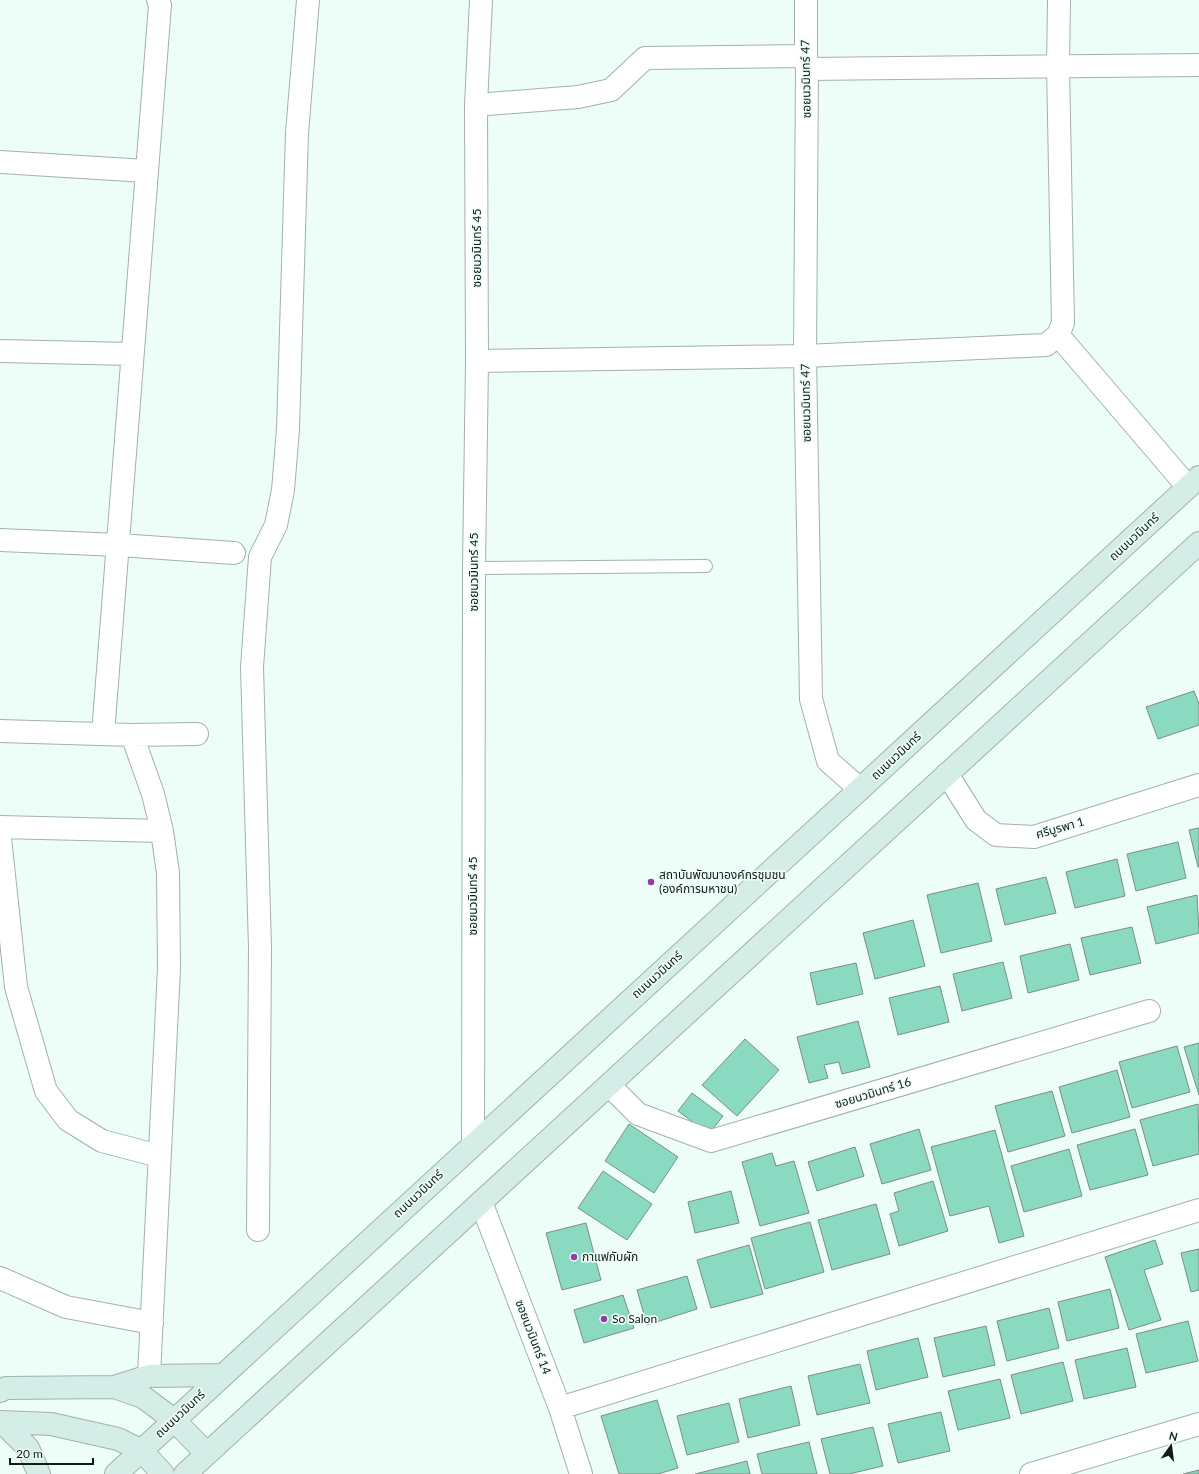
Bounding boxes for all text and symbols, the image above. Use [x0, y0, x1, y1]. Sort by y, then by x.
street label: ซอยนวมินทร์ 47 [797, 39, 814, 119]
street label: ซอยนวมินทร์ 45 [469, 209, 484, 287]
street label: ซอยนวมินทร์ 47 [797, 363, 814, 443]
street label: ถนนนวมินทร์ [1105, 509, 1162, 564]
street label: ซอยนวมินทร์ 45 [466, 533, 481, 611]
street label: ถนนนวมินทร์ [867, 728, 924, 783]
street label: ศรีบูรพา 1 [1034, 813, 1086, 842]
street label: ซอยนวมินทร์ 45 [465, 857, 480, 935]
place label: สถาบันพัฒนาองค์กรชุมชน (องค์การมหาชน) [659, 867, 786, 896]
marker: สถาบันพัฒนาองค์กรชุมชน (องค์การมหาชน) [646, 877, 656, 887]
street label: ถนนนวมินทร์ [628, 948, 686, 1001]
street label: ซอยนวมินทร์ 16 [833, 1074, 913, 1111]
street label: ถนนนวมินทร์ [389, 1166, 446, 1221]
place label: กาแฟกับผัก [582, 1249, 638, 1264]
marker: กาแฟกับผัก [569, 1252, 579, 1262]
street label: ซอยนวมินทร์ 14 [512, 1297, 555, 1376]
place label: So Salon [612, 1311, 657, 1326]
marker: So Salon [599, 1314, 609, 1324]
street label: ถนนนวมินทร์ [151, 1386, 208, 1441]
north arrow [1151, 1426, 1191, 1466]
text: N [1168, 1428, 1179, 1443]
scale bar [10, 1440, 93, 1466]
text: 20 m [16, 1446, 43, 1461]

